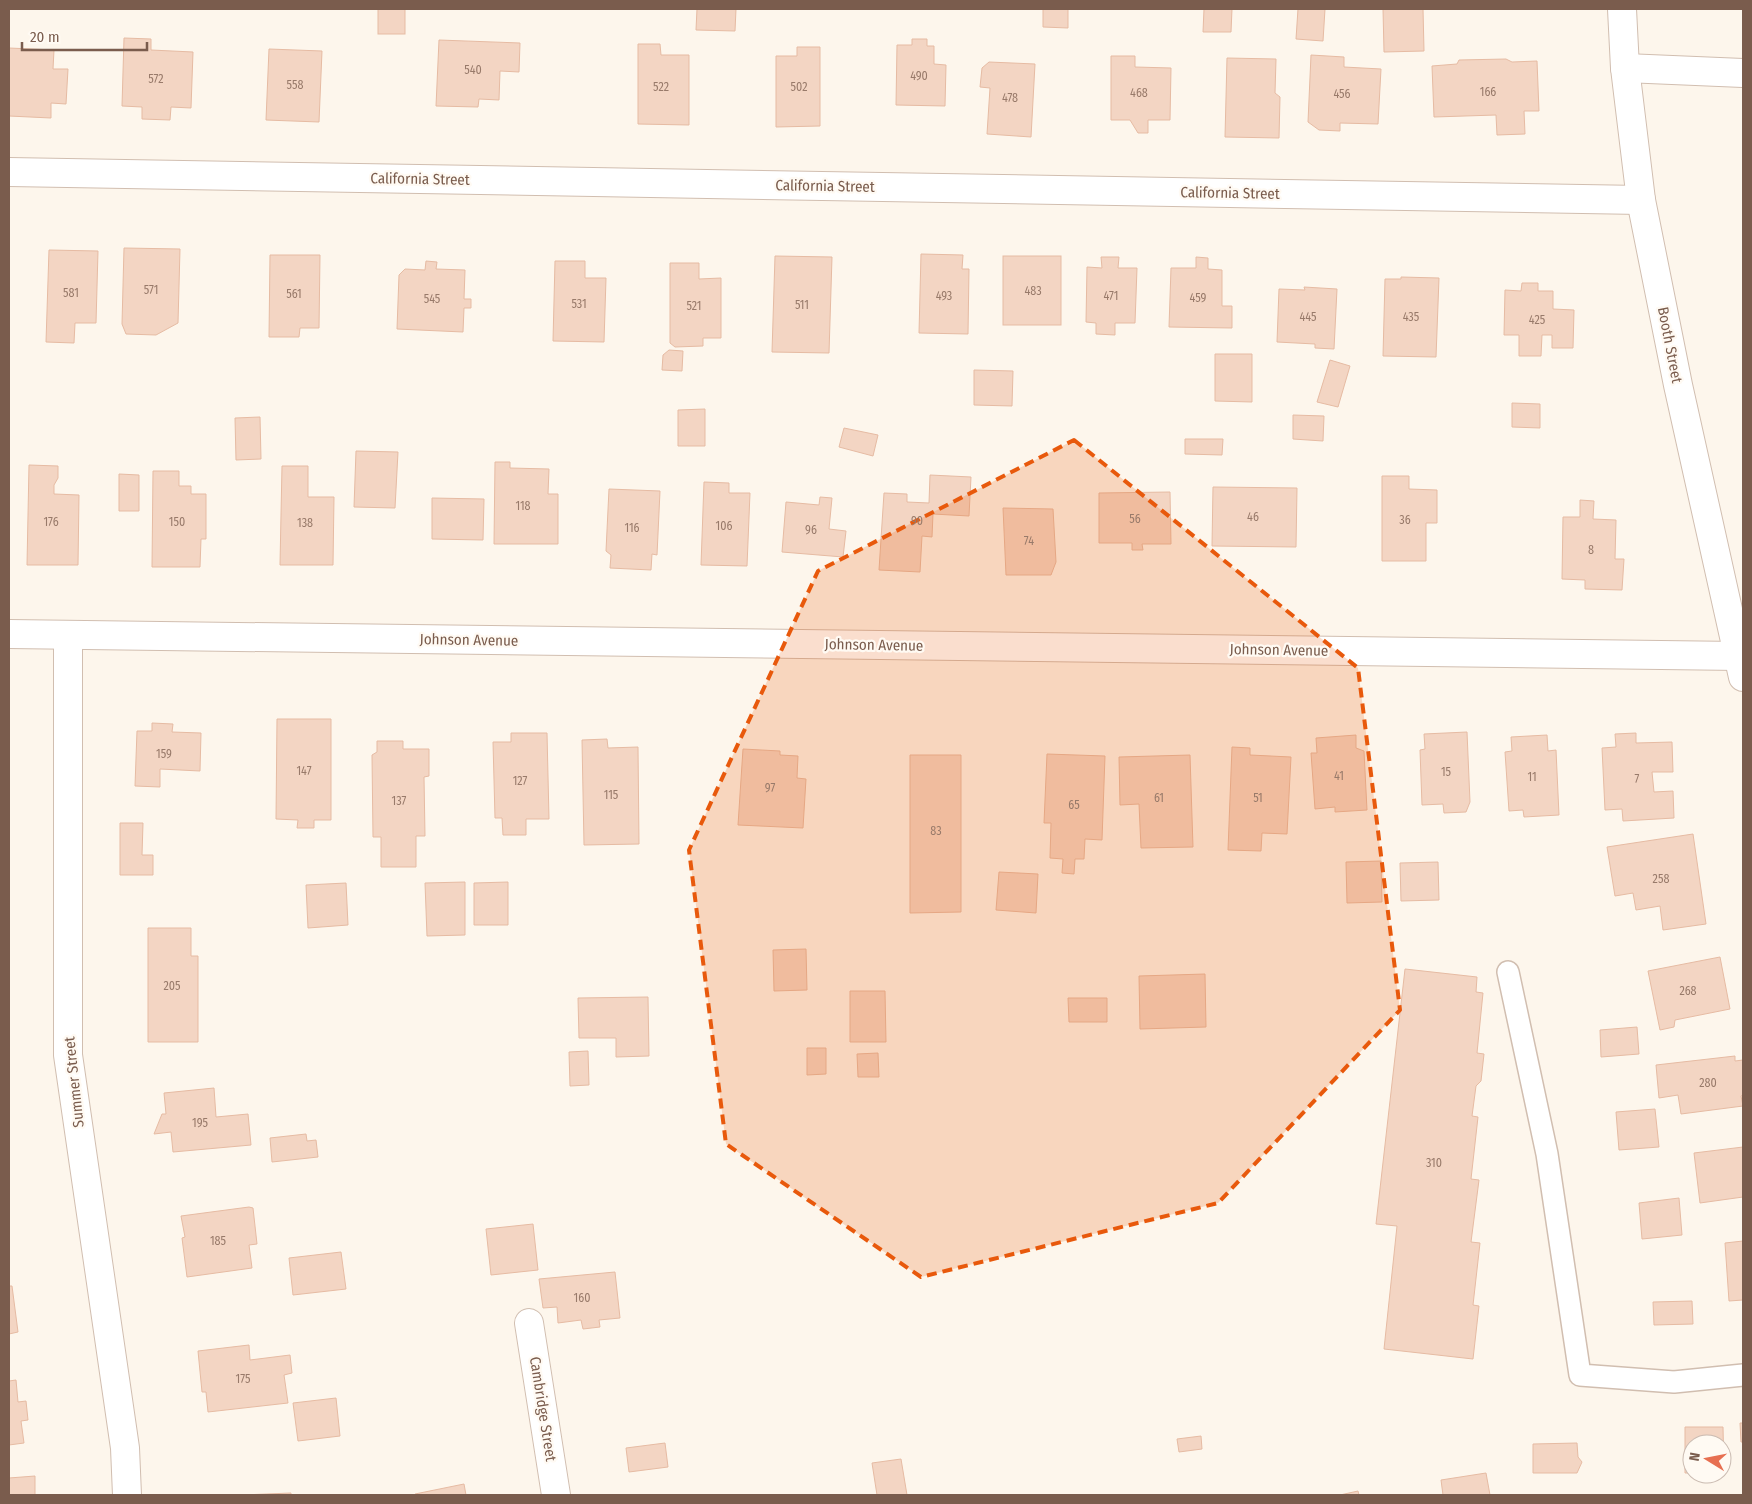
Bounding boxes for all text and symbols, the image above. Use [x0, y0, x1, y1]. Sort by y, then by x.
scale bar [22, 20, 148, 52]
text: 20 m [30, 28, 60, 46]
house number: 540 [464, 63, 482, 77]
house number: 490 [910, 69, 928, 83]
house number: 572 [148, 72, 164, 86]
house number: 558 [287, 78, 303, 92]
house number: 522 [653, 80, 669, 94]
house number: 502 [791, 80, 807, 94]
house number: 166 [1480, 85, 1496, 99]
house number: 468 [1130, 86, 1148, 100]
house number: 456 [1333, 87, 1351, 101]
house number: 478 [1002, 91, 1018, 105]
street label: California Street [370, 169, 470, 189]
street label: California Street [775, 176, 875, 196]
street label: California Street [1180, 183, 1280, 203]
house number: 571 [144, 283, 158, 297]
house number: 483 [1024, 284, 1042, 298]
house number: 581 [63, 286, 79, 300]
house number: 561 [286, 287, 302, 301]
house number: 493 [936, 289, 952, 303]
house number: 471 [1104, 289, 1118, 303]
house number: 459 [1190, 291, 1207, 305]
house number: 545 [424, 292, 441, 306]
house number: 531 [571, 297, 587, 311]
house number: 511 [795, 298, 809, 312]
house number: 521 [686, 299, 702, 313]
street label: Booth Street [1654, 305, 1686, 385]
house number: 445 [1299, 310, 1317, 324]
house number: 435 [1403, 310, 1420, 324]
house number: 425 [1529, 313, 1546, 327]
house number: 118 [515, 499, 531, 513]
house number: 46 [1247, 510, 1259, 524]
house number: 56 [1129, 512, 1141, 526]
house number: 36 [1399, 513, 1411, 527]
house number: 90 [911, 514, 923, 528]
house number: 176 [43, 515, 59, 529]
house number: 150 [169, 515, 185, 529]
house number: 138 [297, 516, 313, 530]
house number: 106 [716, 519, 732, 533]
house number: 116 [624, 521, 640, 535]
house number: 96 [805, 523, 817, 537]
house number: 74 [1024, 534, 1034, 548]
house number: 8 [1588, 543, 1594, 557]
street label: Johnson Avenue [420, 630, 518, 650]
street label: Johnson Avenue [825, 635, 923, 655]
street label: Johnson Avenue [1230, 640, 1328, 660]
house number: 159 [156, 747, 172, 761]
house number: 147 [296, 764, 312, 778]
house number: 15 [1441, 765, 1452, 779]
house number: 41 [1334, 769, 1344, 783]
house number: 11 [1527, 770, 1537, 784]
house number: 7 [1635, 772, 1640, 786]
house number: 127 [513, 774, 528, 788]
house number: 97 [765, 781, 775, 795]
house number: 115 [604, 788, 619, 802]
house number: 61 [1154, 791, 1164, 805]
house number: 51 [1253, 791, 1263, 805]
house number: 137 [392, 794, 407, 808]
house number: 65 [1068, 798, 1080, 812]
house number: 83 [930, 824, 942, 838]
house number: 258 [1653, 872, 1669, 886]
house number: 205 [163, 979, 181, 993]
house number: 268 [1679, 984, 1697, 998]
street label: Summer Street [60, 1036, 88, 1128]
house number: 280 [1699, 1076, 1717, 1090]
house number: 195 [192, 1116, 208, 1130]
house number: 310 [1426, 1156, 1442, 1170]
house number: 185 [210, 1234, 227, 1248]
house number: 160 [574, 1291, 590, 1305]
street label: Cambridge Street [526, 1355, 560, 1463]
house number: 175 [236, 1372, 251, 1386]
north arrow [1682, 1434, 1732, 1484]
text: N [1686, 1451, 1704, 1462]

